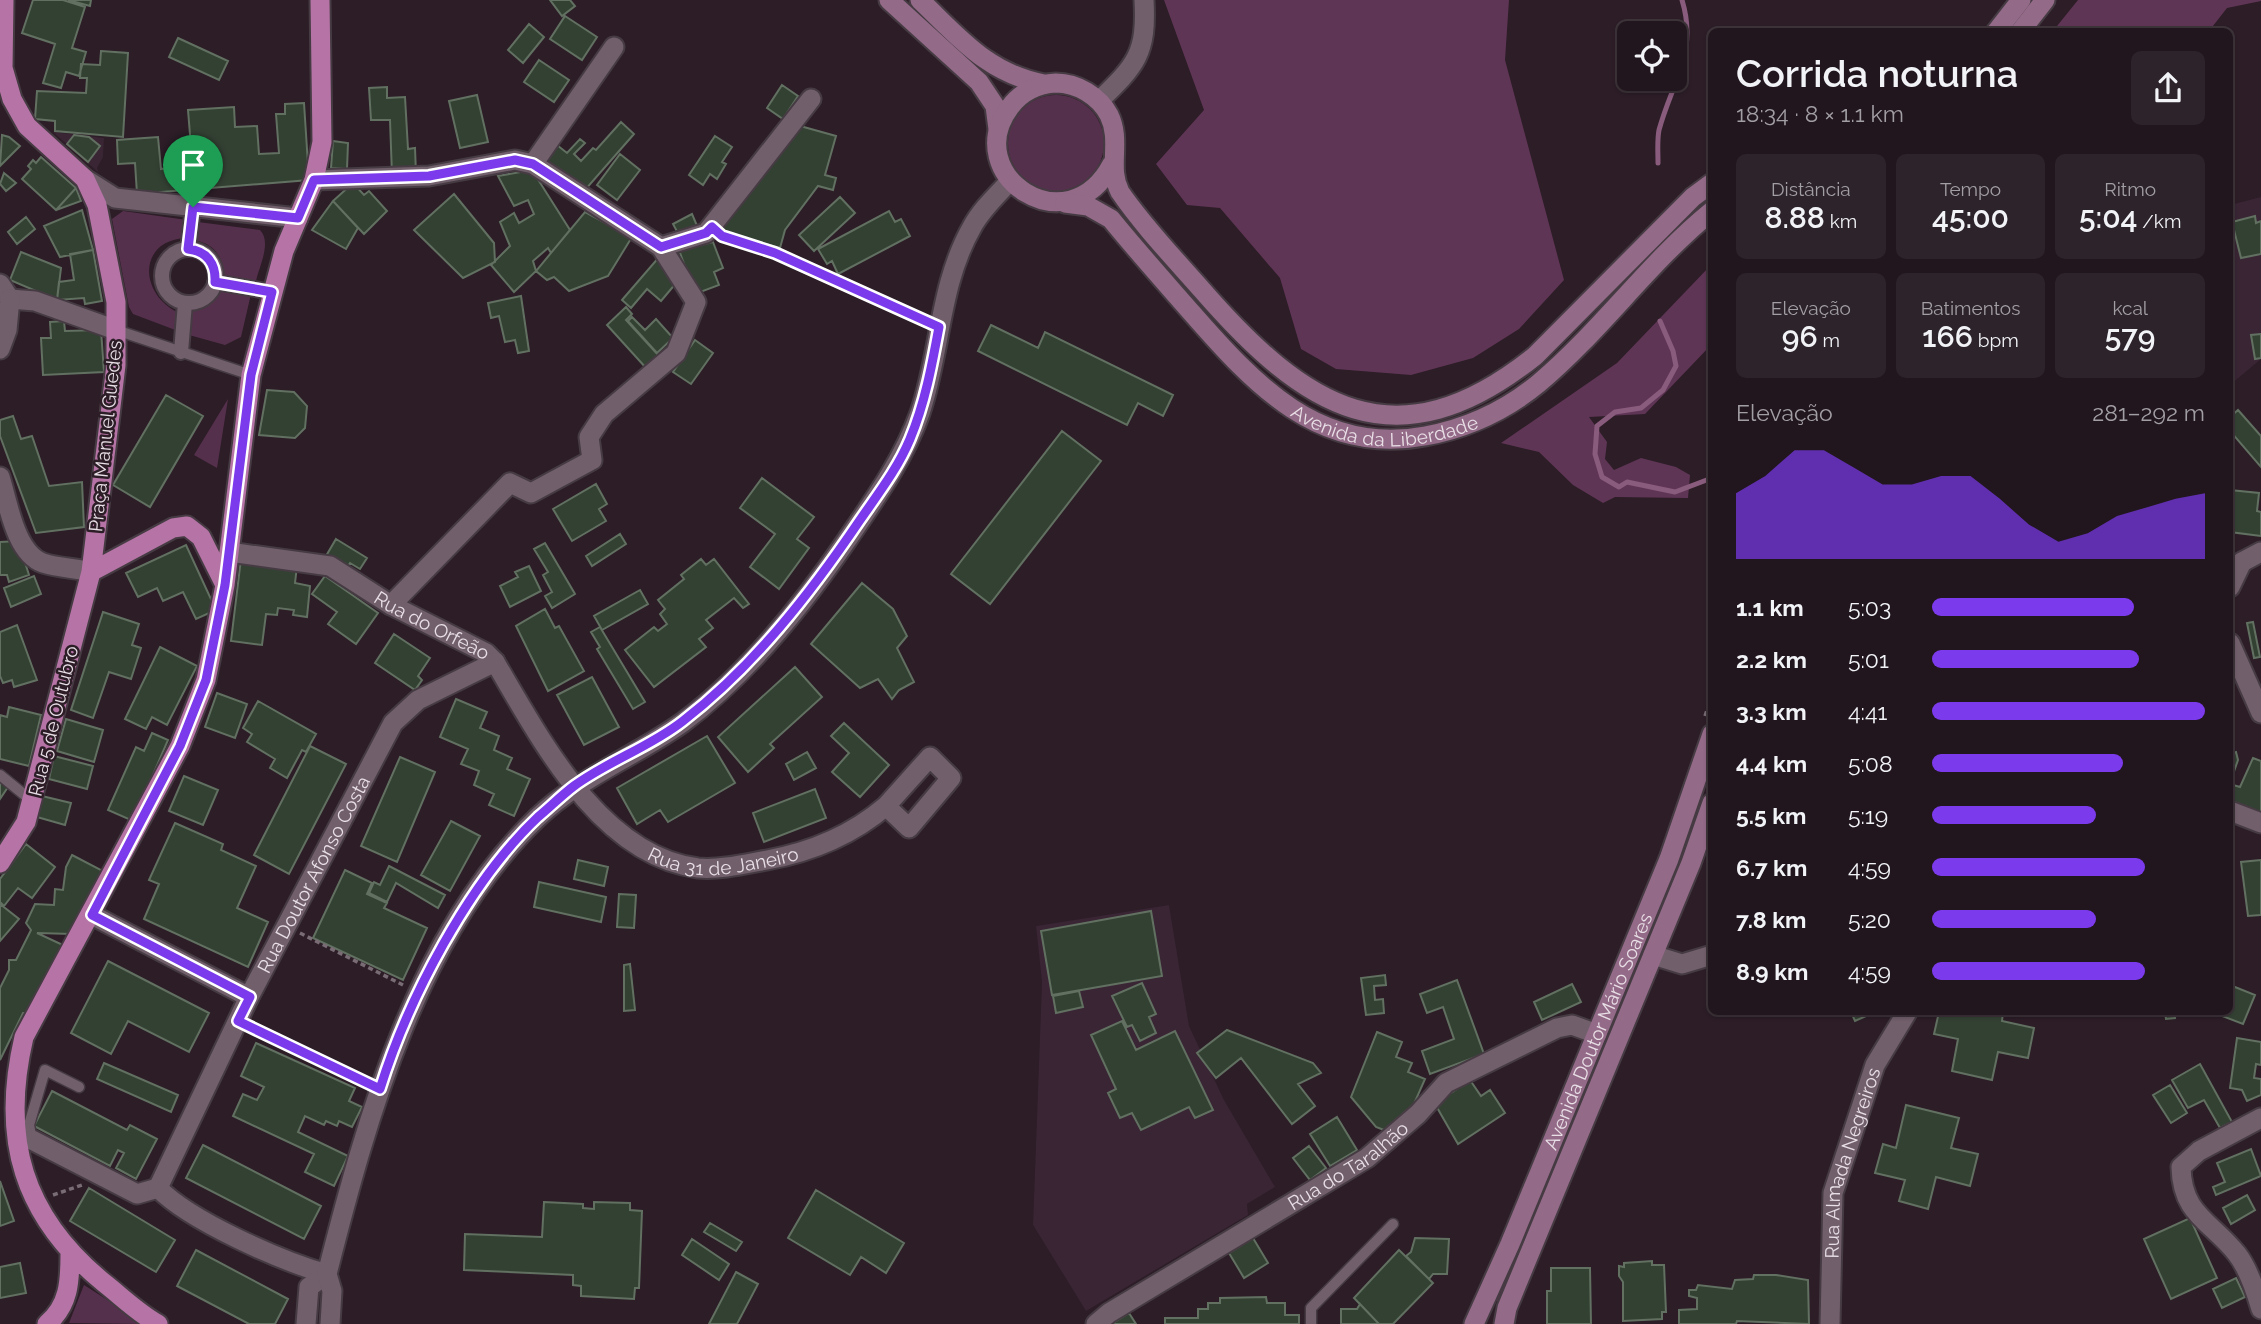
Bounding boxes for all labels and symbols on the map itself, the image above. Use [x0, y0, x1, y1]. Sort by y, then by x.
pin [163, 135, 223, 207]
street label: Praça Manuel Guedes [84, 339, 126, 533]
street label: Avenida da Liberdade [1287, 400, 1481, 450]
street label: Rua do Orfeão [370, 586, 493, 664]
street label: Rua 5 de Outubro [24, 643, 82, 799]
street label: Rua Doutor Afonso Costa [253, 772, 374, 977]
street label: Rua 31 de Janeiro [644, 842, 801, 880]
street label: Avenida Doutor Mário Soares [1539, 910, 1657, 1153]
street label: Rua Almada Negreiros [1821, 1065, 1884, 1259]
street label: Rua do Taralhão [1284, 1117, 1412, 1214]

